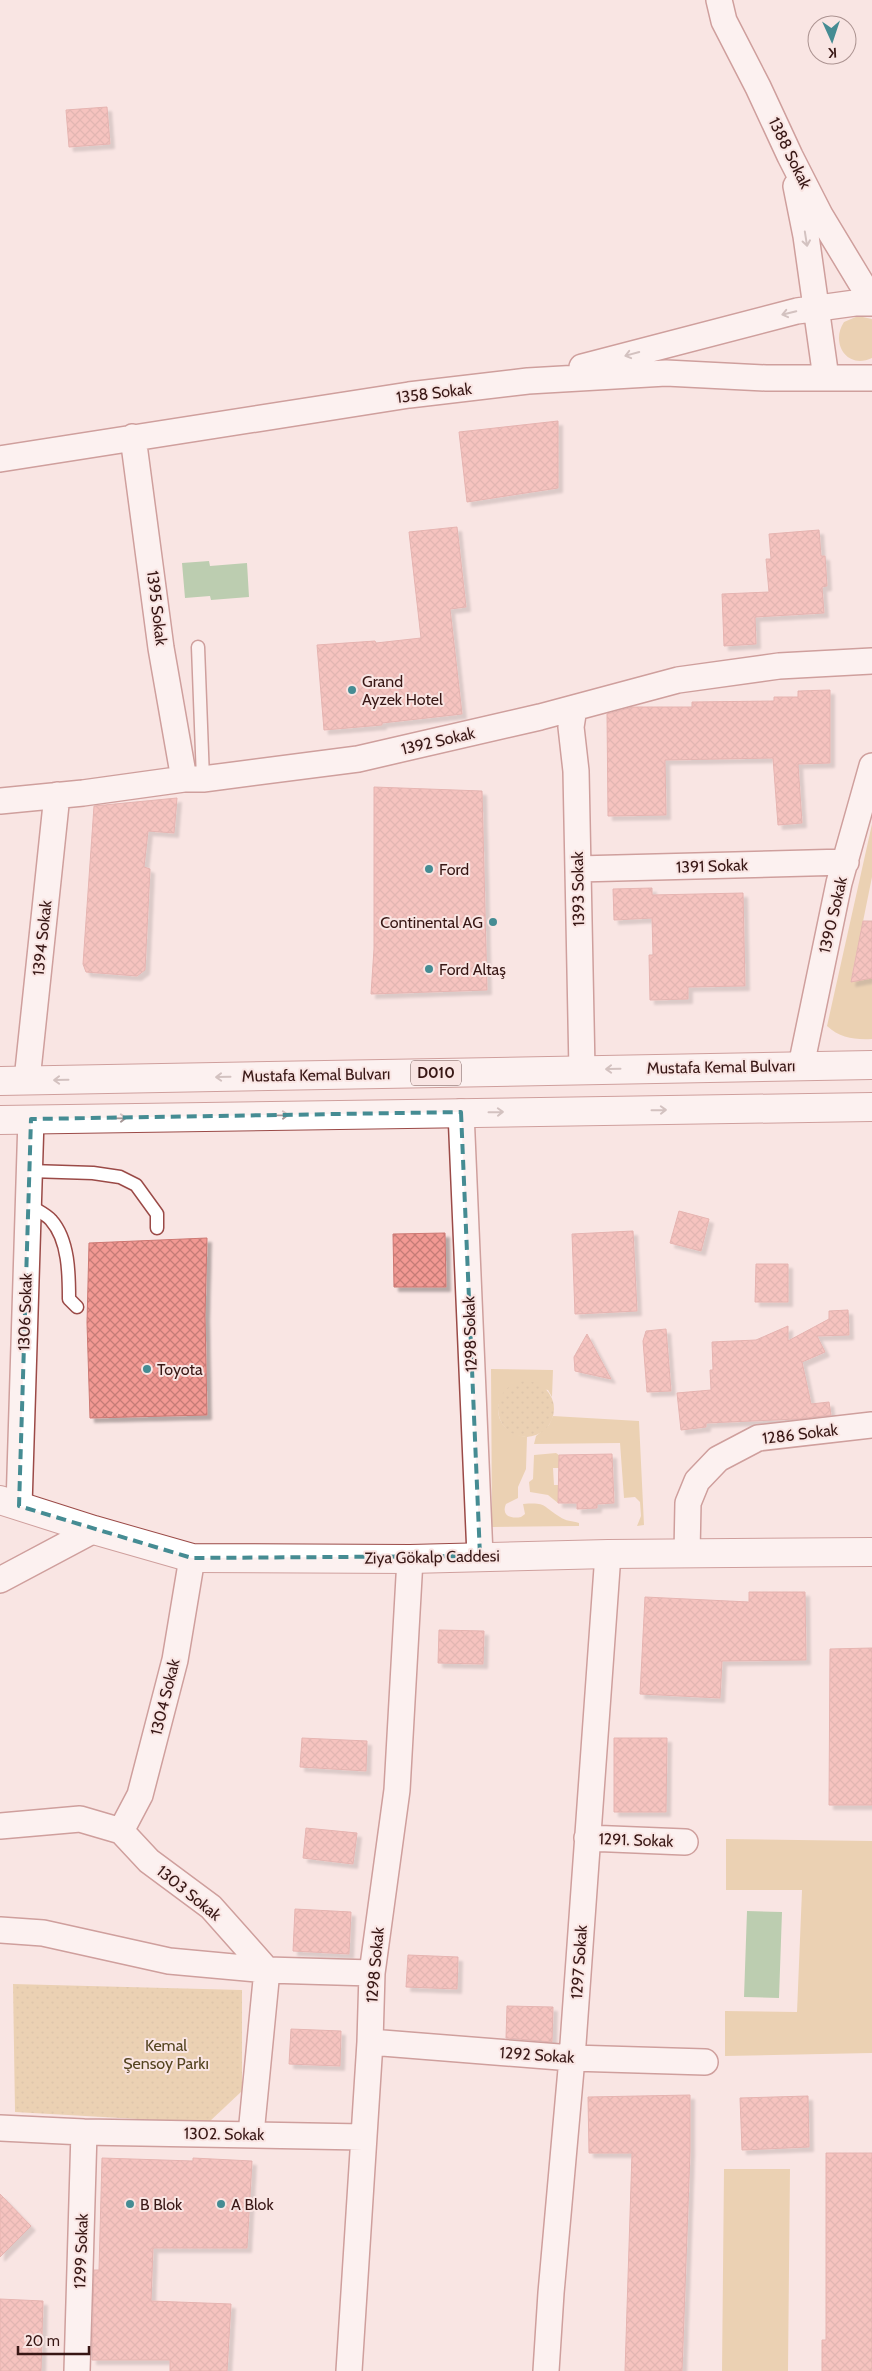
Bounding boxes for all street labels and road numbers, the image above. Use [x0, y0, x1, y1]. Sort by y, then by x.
street label: 1388 Sokak [765, 114, 816, 192]
street label: 1358 Sokak [395, 379, 474, 407]
street label: 1395 Sokak [143, 569, 171, 647]
street label: 1392 Sokak [399, 723, 477, 759]
street label: 1393 Sokak [568, 850, 588, 927]
street label: 1391 Sokak [676, 855, 749, 877]
street label: 1390 Sokak [815, 874, 851, 955]
street label: 1394 Sokak [29, 898, 56, 977]
street label: Mustafa Kemal Bulvarı [647, 1056, 795, 1078]
road number: D010 [411, 1060, 461, 1086]
street label: Mustafa Kemal Bulvarı [242, 1064, 390, 1086]
street label: 1306 Sokak [14, 1272, 36, 1351]
street label: 1298 Sokak [459, 1295, 481, 1372]
street label: 1286 Sokak [761, 1420, 840, 1448]
street label: Ziya Gökalp Caddesi [364, 1546, 500, 1568]
street label: 1304 Sokak [146, 1656, 184, 1737]
street label: 1291. Sokak [598, 1829, 675, 1851]
street label: 1303 Sokak [153, 1861, 226, 1925]
street label: 1297 Sokak [567, 1923, 591, 2000]
street label: 1298 Sokak [362, 1925, 388, 2004]
street label: 1292 Sokak [499, 2043, 576, 2067]
street label: 1302. Sokak [184, 2124, 265, 2144]
street label: 1299 Sokak [70, 2212, 92, 2289]

